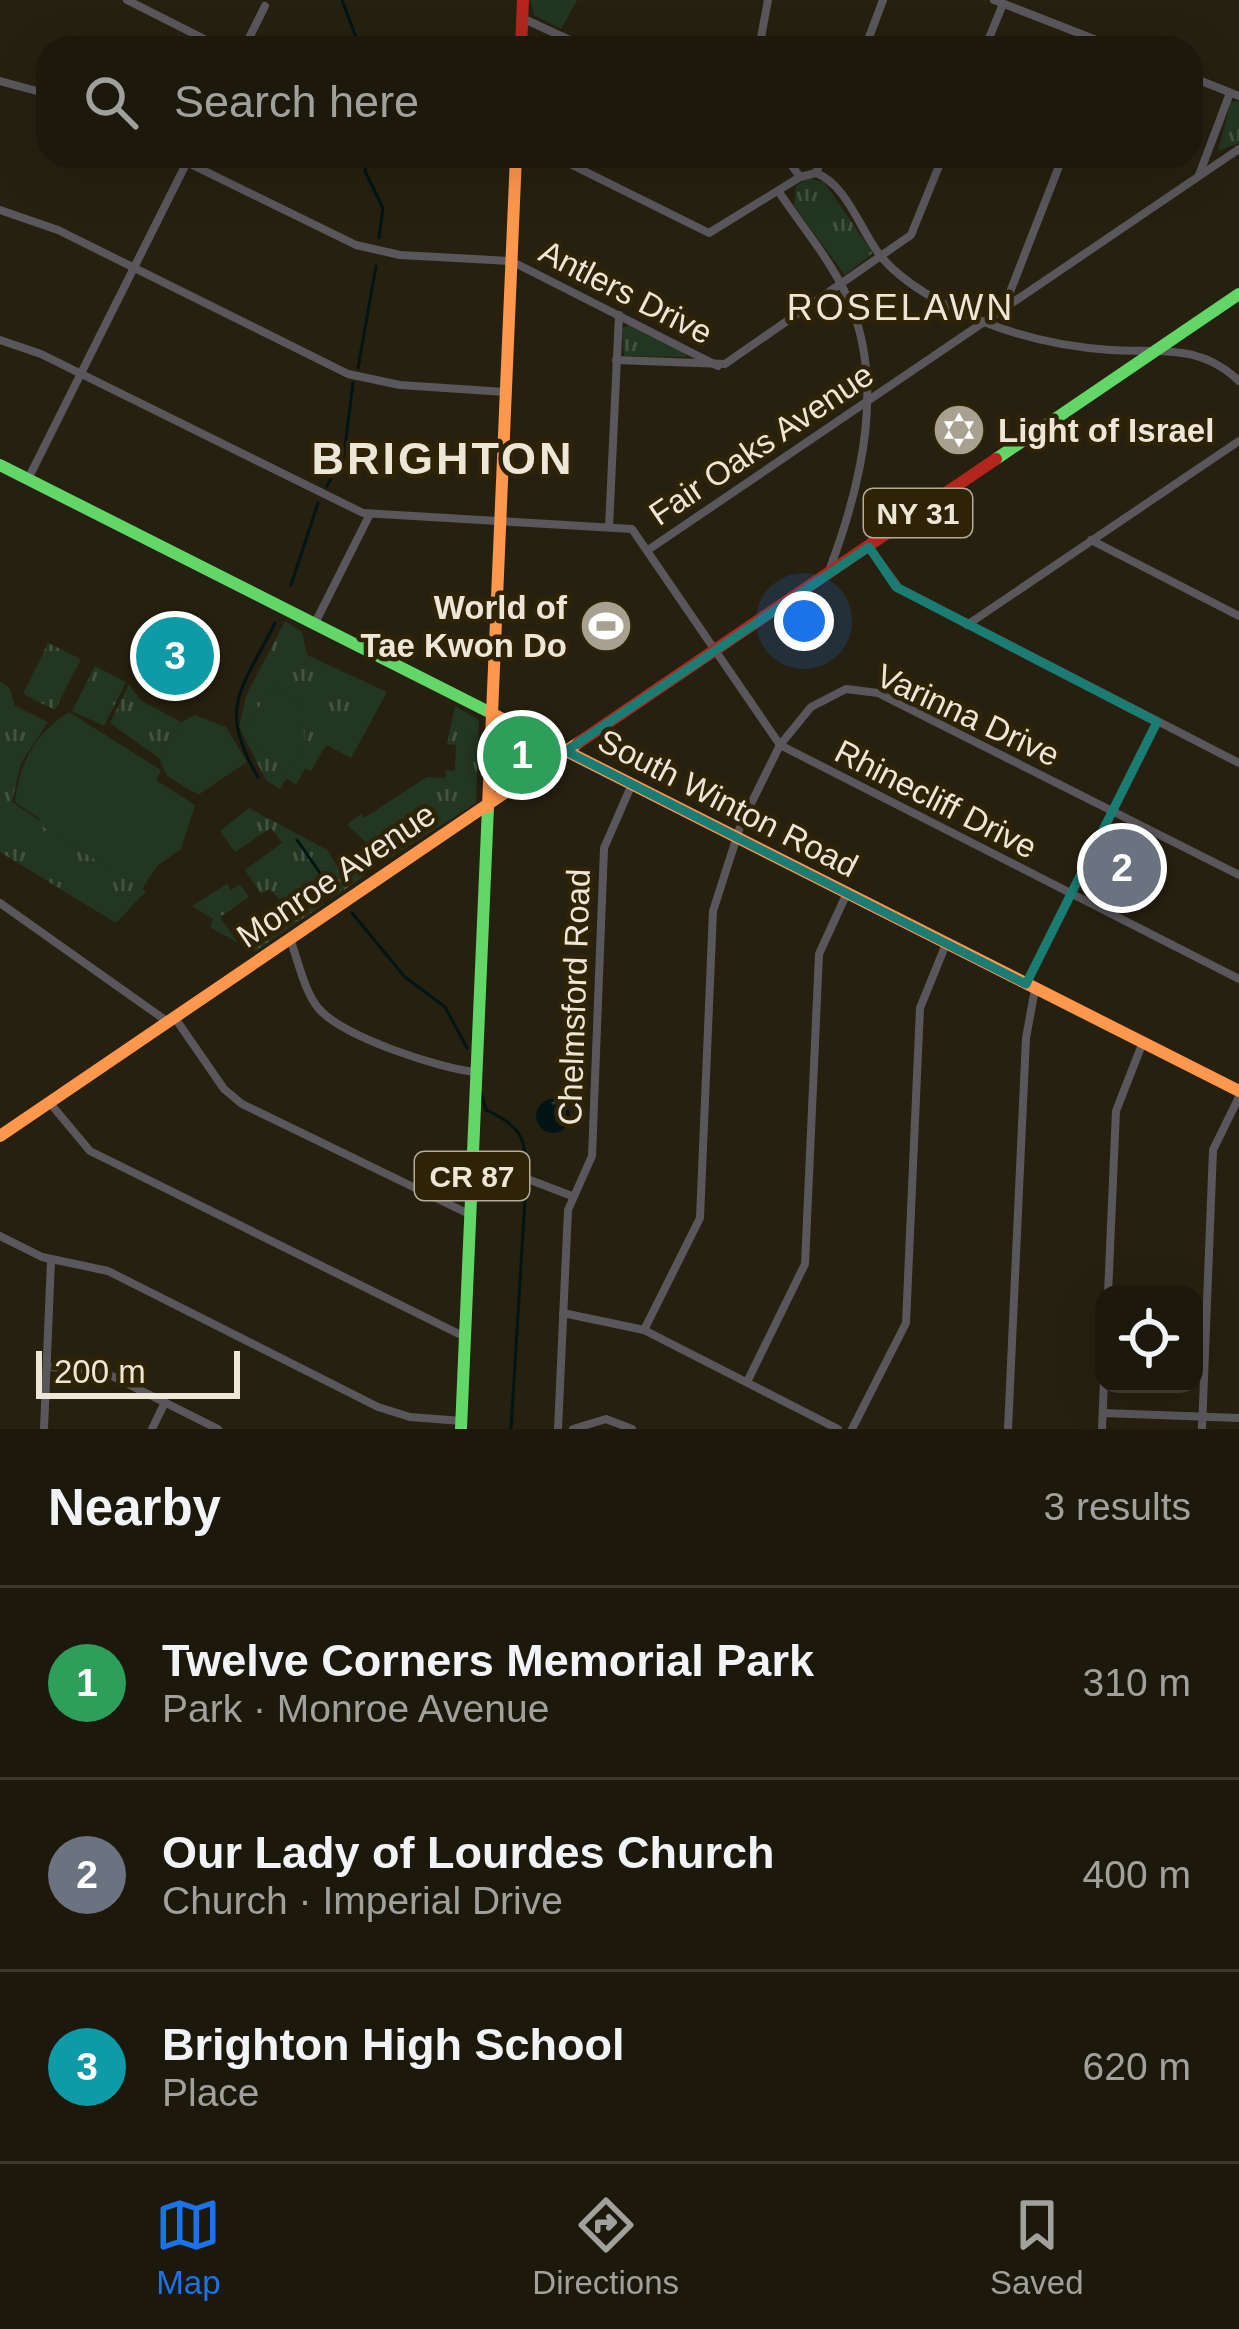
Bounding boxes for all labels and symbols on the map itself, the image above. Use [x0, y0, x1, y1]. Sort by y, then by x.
street label: Antlers Drive [533, 233, 719, 351]
district label: ROSELAWN [787, 287, 1015, 328]
street label: Fair Oaks Avenue [642, 355, 880, 533]
synagogue icon: Light of Israel [931, 402, 987, 458]
place label: Light of Israel [998, 412, 1214, 449]
district label: BRIGHTON [311, 433, 575, 484]
road number: NY 31 [864, 489, 972, 537]
place label: World of Tae Kwon Do [360, 589, 568, 664]
your location [774, 591, 834, 651]
sports icon: World of Tae Kwon Do [578, 598, 634, 654]
pin: 3 [136, 611, 214, 701]
street label: Varinna Drive [871, 657, 1065, 773]
pin: 1 [483, 710, 561, 800]
street label: South Winton Road [592, 722, 864, 884]
street label: Rhinecliff Drive [829, 732, 1043, 866]
street label: Monroe Avenue [230, 795, 442, 955]
pin: 2 [1083, 823, 1161, 913]
street label: Chelmsford Road [551, 868, 597, 1126]
road number: CR 87 [415, 1152, 529, 1200]
scale bar [36, 1345, 240, 1398]

